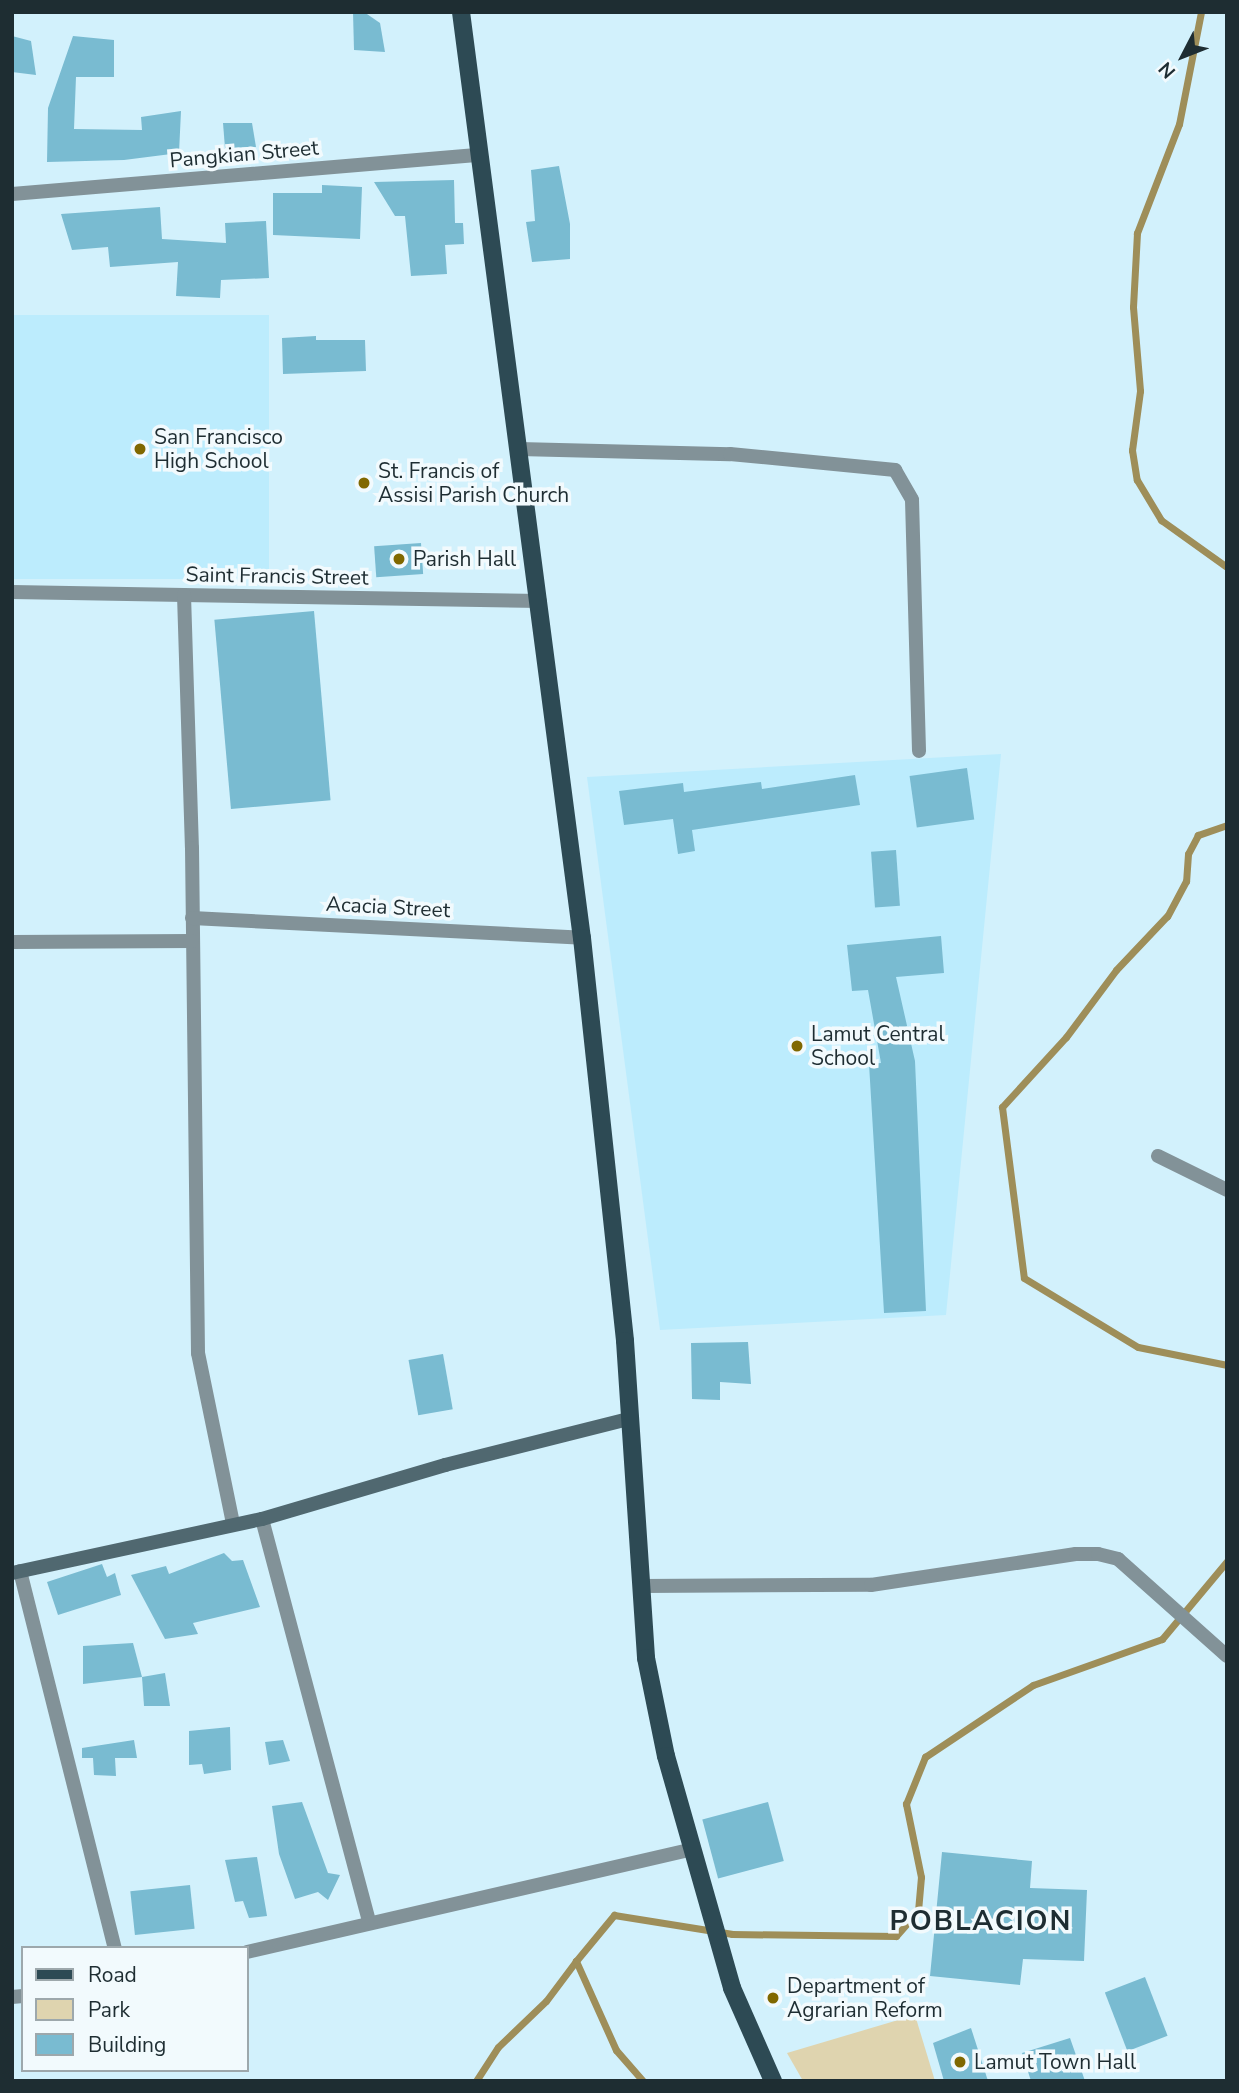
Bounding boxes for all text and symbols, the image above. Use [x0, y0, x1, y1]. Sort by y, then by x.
north arrow [1148, 21, 1218, 91]
text: N [1153, 56, 1182, 84]
street label: Pangkian Street [169, 135, 319, 173]
place label: San Francisco High School [154, 424, 283, 474]
marker: San Francisco High School [132, 441, 148, 457]
place label: St. Francis of Assisi Parish Church [378, 458, 569, 508]
marker: St. Francis of Assisi Parish Church [356, 475, 372, 491]
place label: Parish Hall [413, 546, 516, 572]
marker: Parish Hall [391, 551, 407, 567]
street label: Saint Francis Street [185, 562, 369, 590]
street label: Acacia Street [325, 891, 451, 923]
place label: Lamut Central School [811, 1021, 945, 1071]
marker: Lamut Central School [789, 1038, 805, 1054]
district label: POBLACION [891, 1904, 1071, 1938]
legend [21, 1946, 248, 2072]
text: Road [88, 1961, 137, 1989]
place label: Department of Agrarian Reform [787, 1973, 943, 2023]
marker: Department of Agrarian Reform [765, 1990, 781, 2006]
text: Park [88, 1996, 130, 2024]
text: Building [88, 2031, 166, 2059]
place label: Lamut Town Hall [974, 2049, 1136, 2075]
marker: Lamut Town Hall [952, 2054, 968, 2070]

